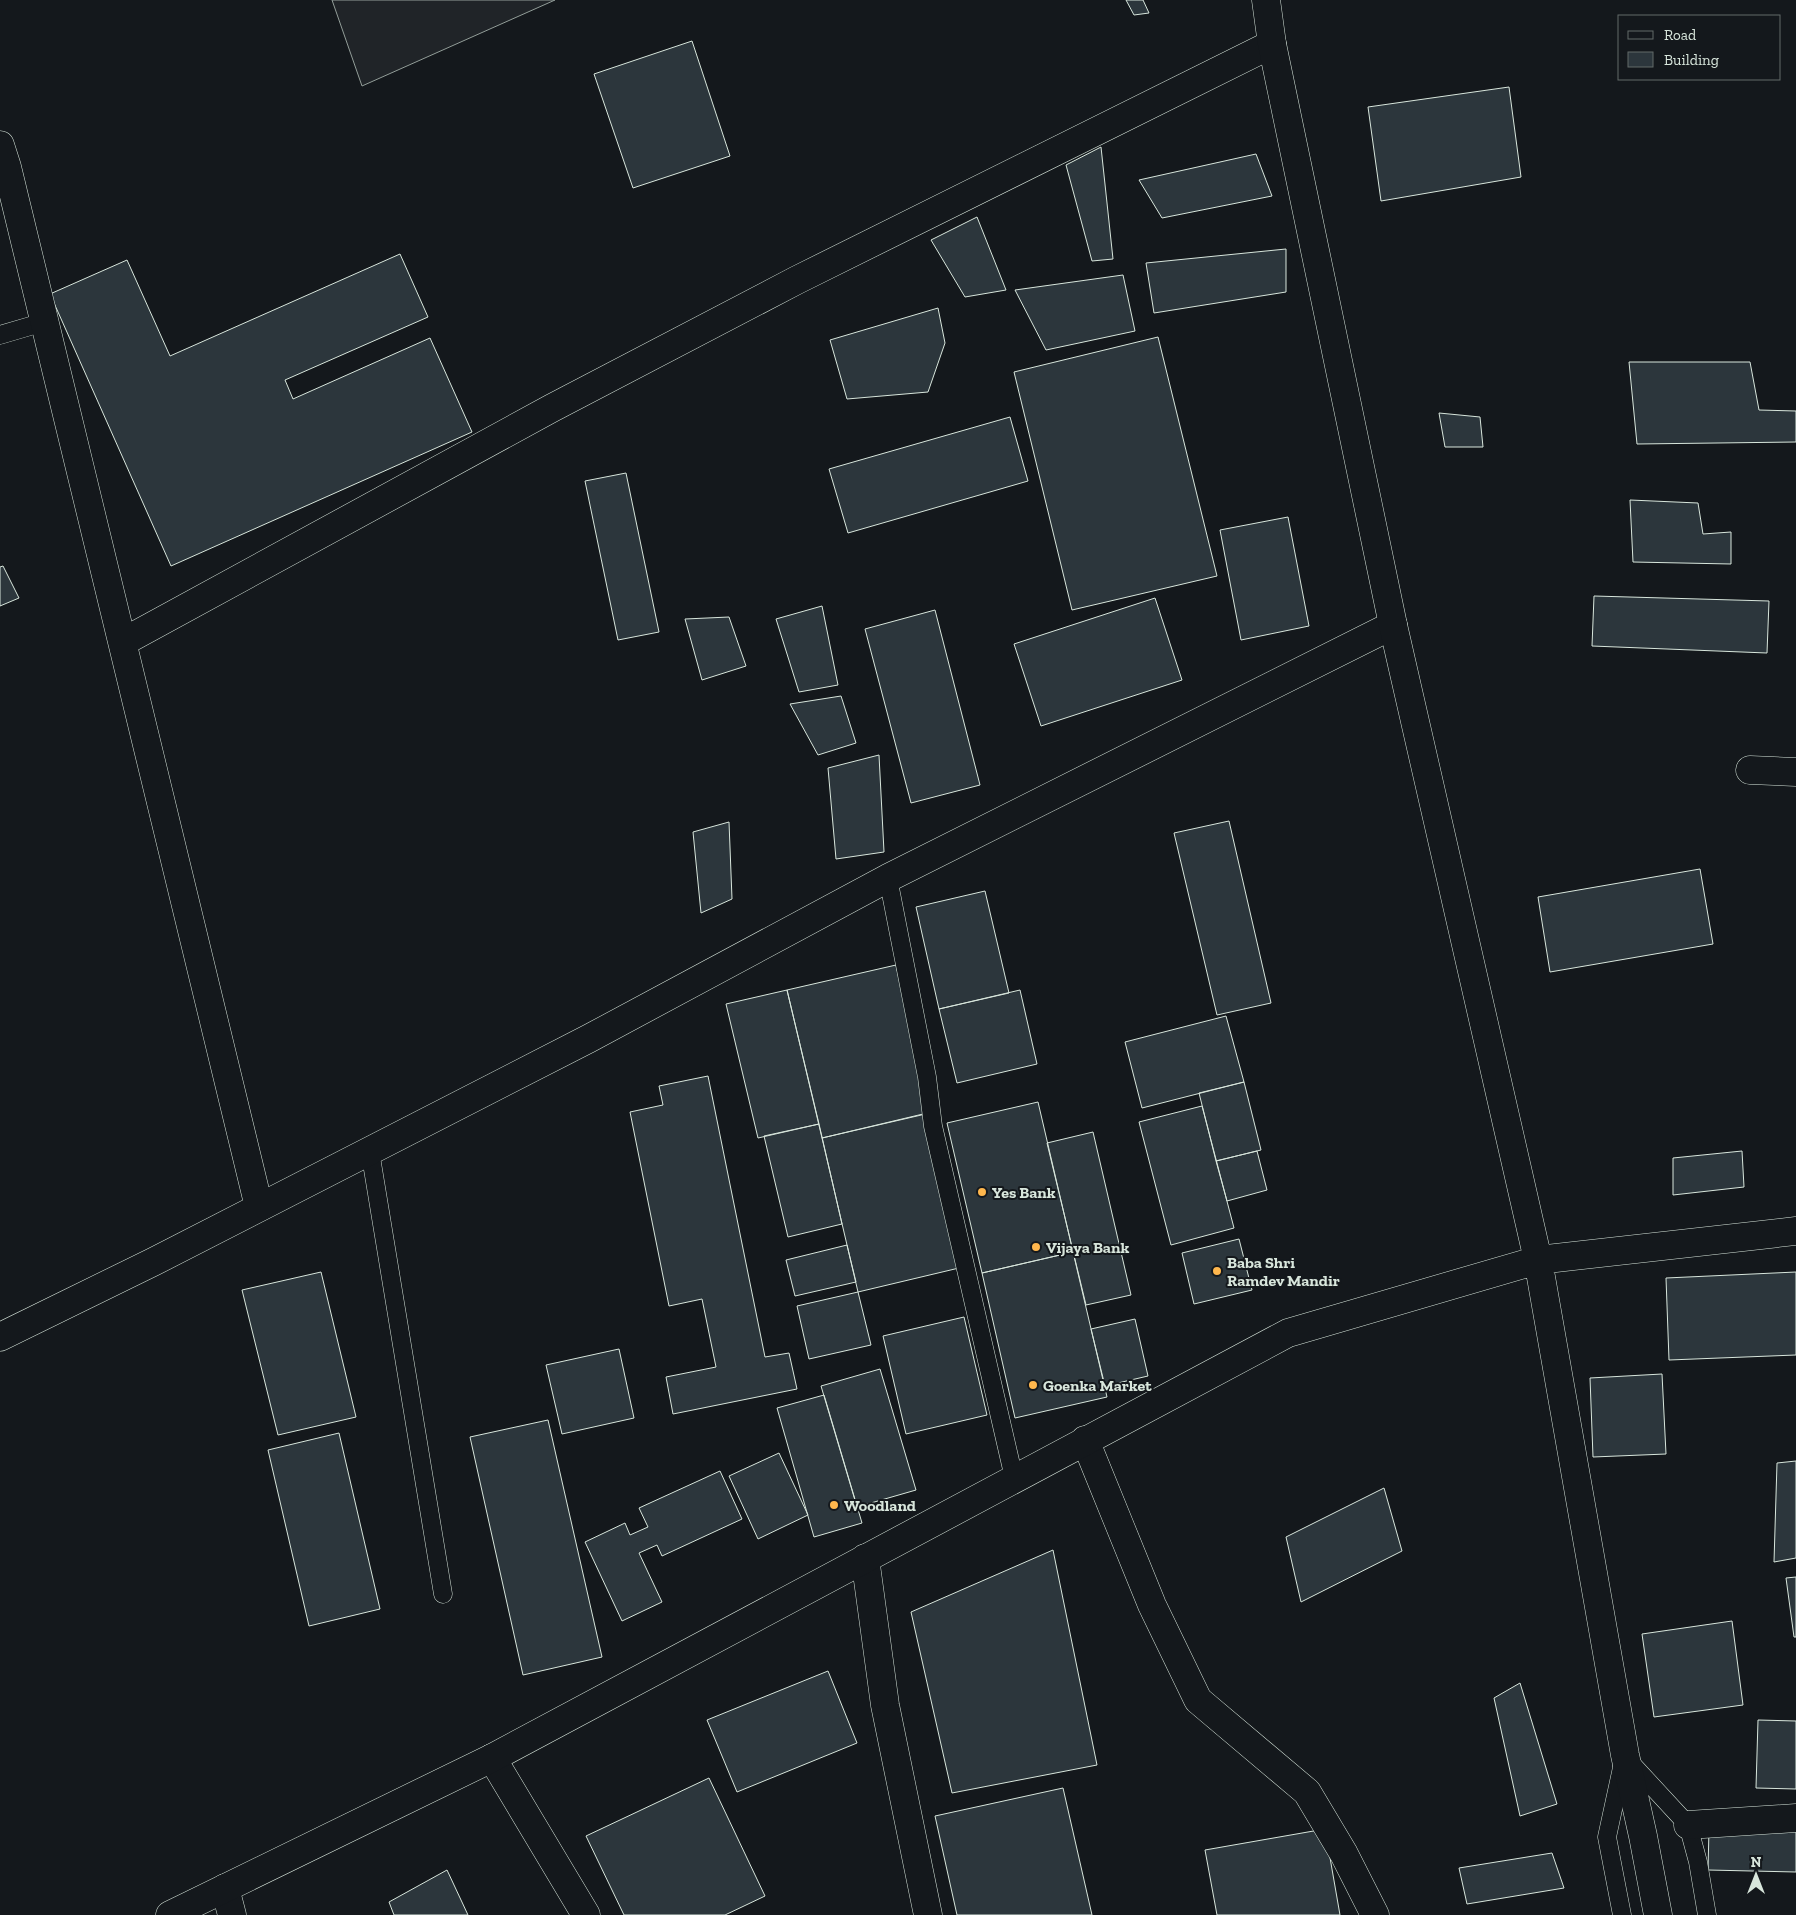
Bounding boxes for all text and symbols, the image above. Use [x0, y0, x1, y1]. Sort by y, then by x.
legend [1618, 15, 1781, 80]
text: Road [1664, 26, 1697, 44]
text: Building [1664, 51, 1719, 69]
place label: Yes Bank [992, 1183, 1056, 1202]
marker: Yes Bank [976, 1186, 988, 1198]
place label: Vijaya Bank [1046, 1238, 1129, 1257]
marker: Vijaya Bank [1030, 1241, 1042, 1253]
place label: Baba Shri Ramdev Mandir [1227, 1253, 1340, 1290]
marker: Baba Shri Ramdev Mandir [1211, 1265, 1223, 1277]
place label: Goenka Market [1043, 1376, 1152, 1395]
marker: Goenka Market [1027, 1379, 1039, 1391]
place label: Woodland [844, 1496, 916, 1515]
marker: Woodland [828, 1499, 840, 1511]
north arrow [1731, 1850, 1781, 1900]
text: N [1751, 1854, 1762, 1871]

